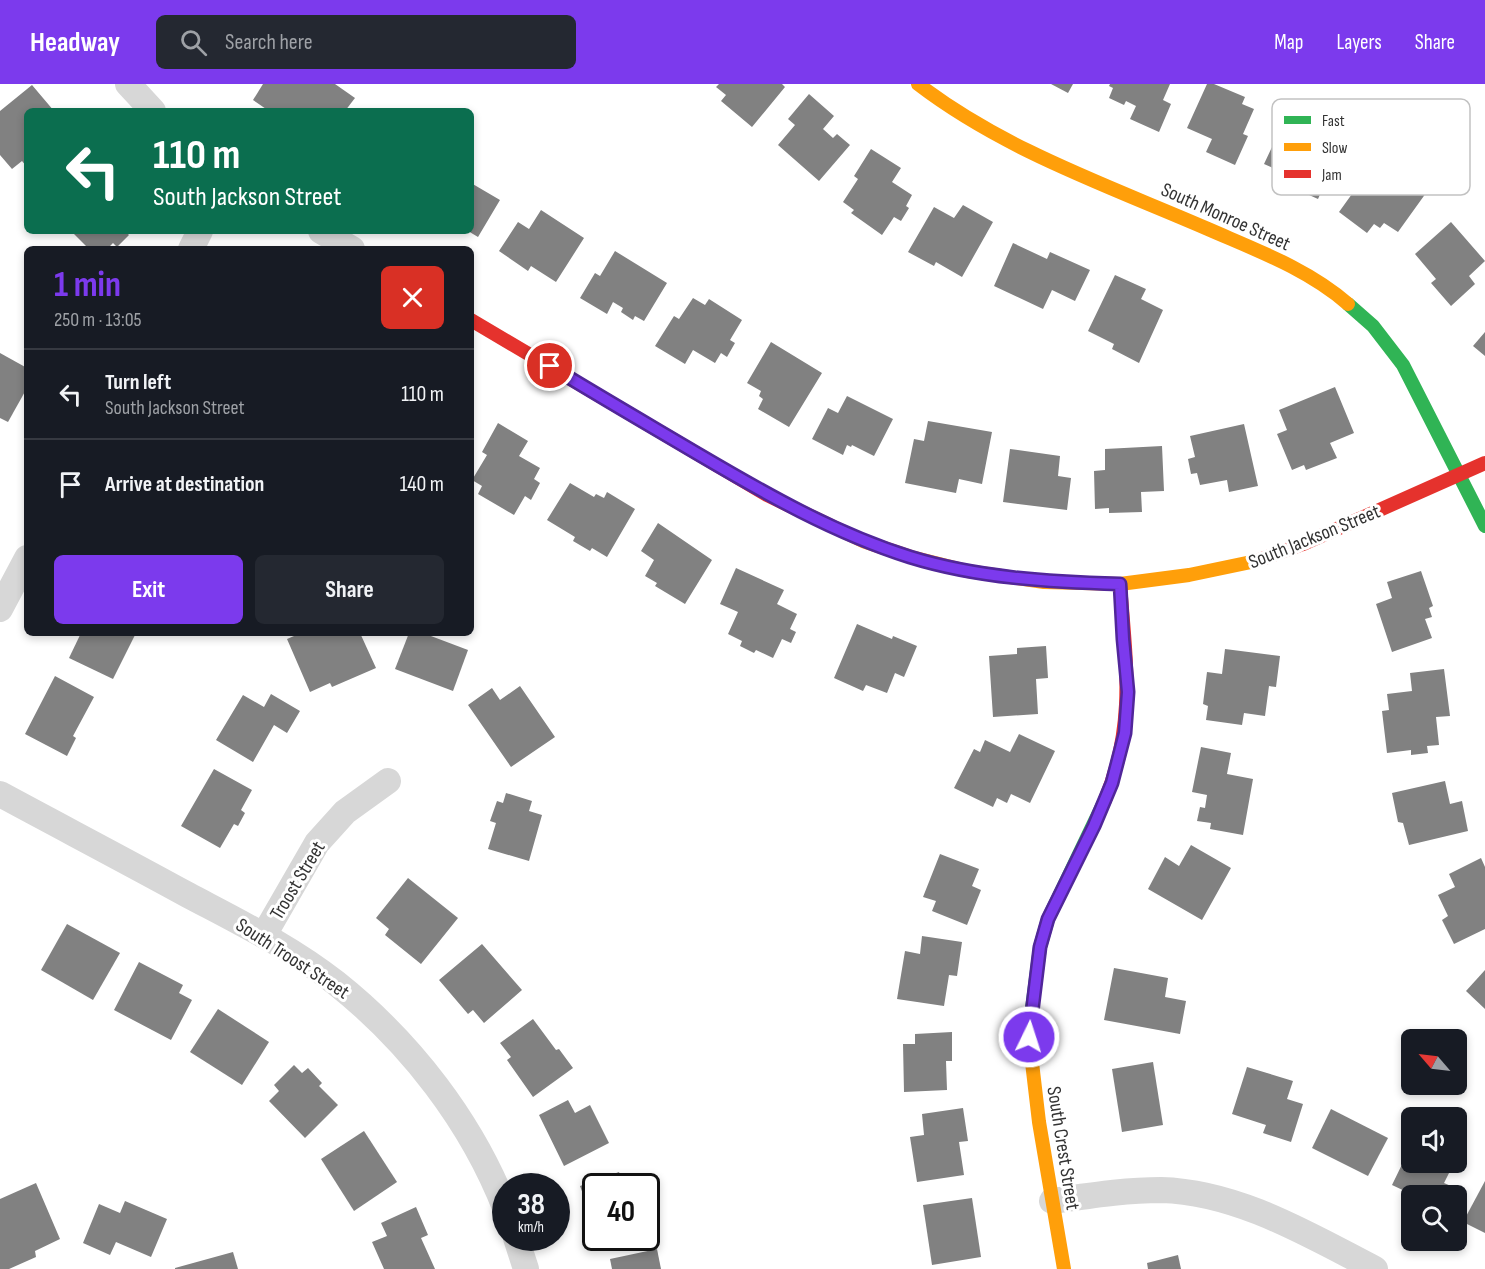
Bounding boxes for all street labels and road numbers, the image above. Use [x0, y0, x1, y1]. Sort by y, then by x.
street label: South Monroe Street [1157, 178, 1294, 256]
street label: South Jackson Street [1245, 500, 1384, 574]
street label: Troost Street [265, 837, 331, 924]
street label: South Troost Street [231, 913, 354, 1004]
street label: South Crest Street [1041, 1085, 1085, 1212]

